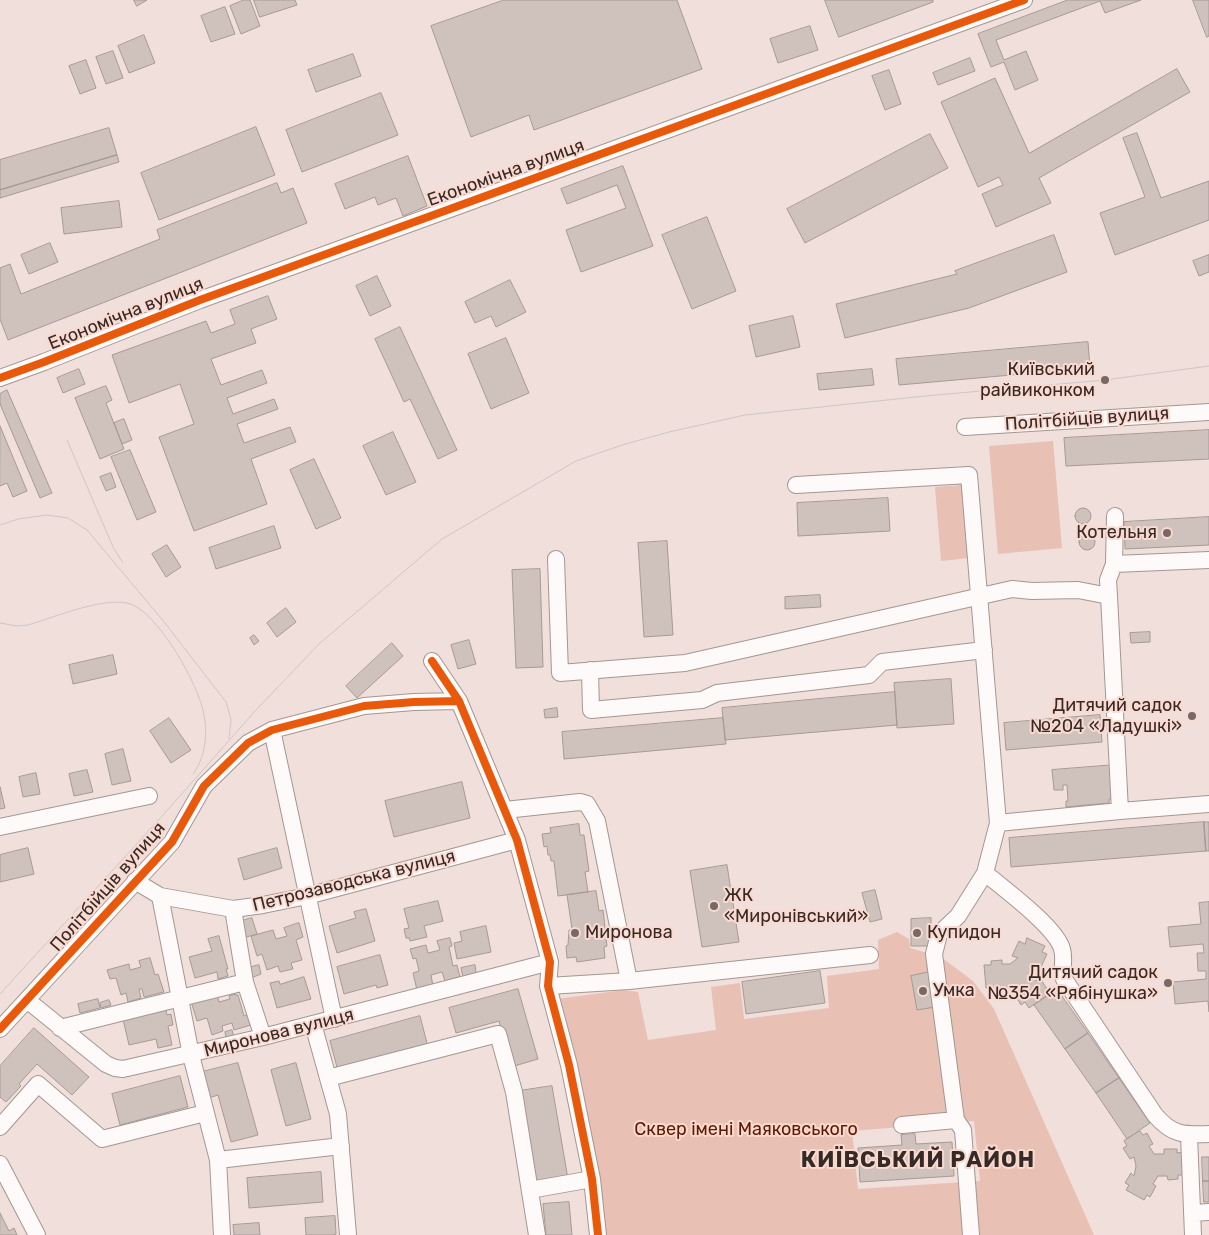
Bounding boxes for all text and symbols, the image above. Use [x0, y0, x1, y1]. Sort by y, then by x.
street label: Економічна вулиця [425, 135, 587, 211]
street label: Економічна вулиця [45, 273, 207, 355]
place label: Київський райвиконком [980, 359, 1095, 402]
marker: Київський райвиконком [1099, 374, 1111, 386]
street label: Політбійців вулиця [1004, 402, 1170, 436]
place label: Котельня [1076, 522, 1157, 544]
marker: Котельня [1161, 527, 1173, 539]
place label: Дитячий садок №204 «Ладушкі» [1030, 695, 1182, 738]
marker: Дитячий садок №204 «Ладушкі» [1186, 710, 1198, 722]
street label: Політбійців вулиця [46, 818, 170, 956]
street label: Петрозаводська вулиця [250, 845, 458, 917]
place label: ЖК «Миронівський» [724, 885, 868, 928]
marker: ЖК «Миронівський» [708, 900, 720, 912]
place label: Миронова [585, 922, 673, 944]
place label: Купидон [927, 922, 1001, 944]
marker: Миронова [569, 927, 581, 939]
marker: Купидон [911, 927, 923, 939]
place label: Дитячий садок №354 «Рябінушка» [987, 962, 1158, 1004]
marker: Дитячий садок №354 «Рябінушка» [1162, 977, 1174, 989]
place label: Умка [933, 980, 975, 1002]
marker: Умка [917, 985, 929, 997]
street label: Миронова вулиця [202, 1004, 356, 1062]
park label: Сквер імені Маяковського [634, 1119, 858, 1141]
district label: КИЇВСЬКИЙ РАЙОН [799, 1148, 1037, 1174]

